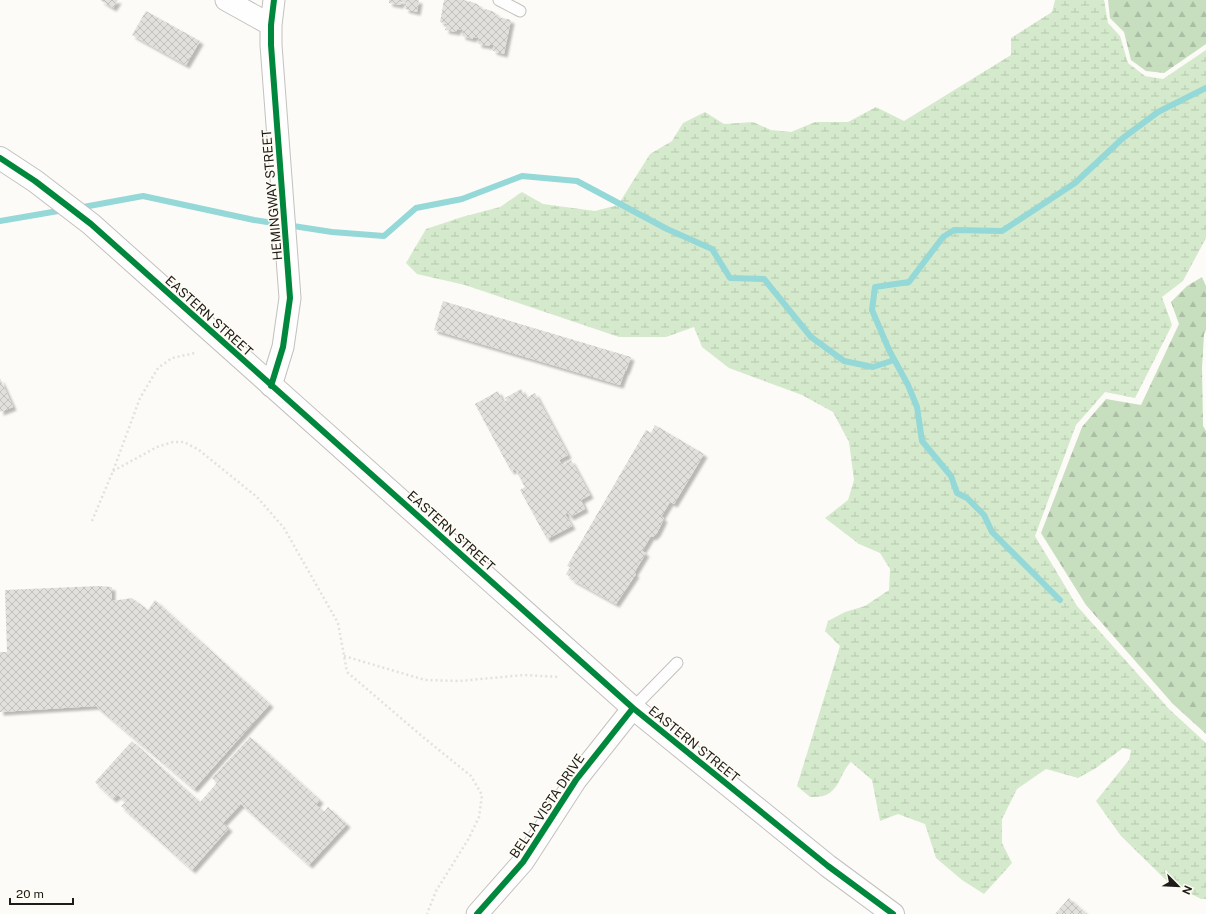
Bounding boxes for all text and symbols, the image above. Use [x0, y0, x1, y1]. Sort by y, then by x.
street label: HEMINGWAY STREET [259, 129, 285, 261]
street label: EASTERN STREET [162, 273, 256, 359]
street label: EASTERN STREET [404, 488, 498, 574]
street label: EASTERN STREET [646, 703, 743, 785]
street label: BELLA VISTA DRIVE [507, 751, 587, 861]
north arrow [1158, 866, 1198, 906]
scale bar [10, 880, 73, 906]
text: N [1180, 884, 1194, 896]
text: 20 m [16, 887, 44, 901]

